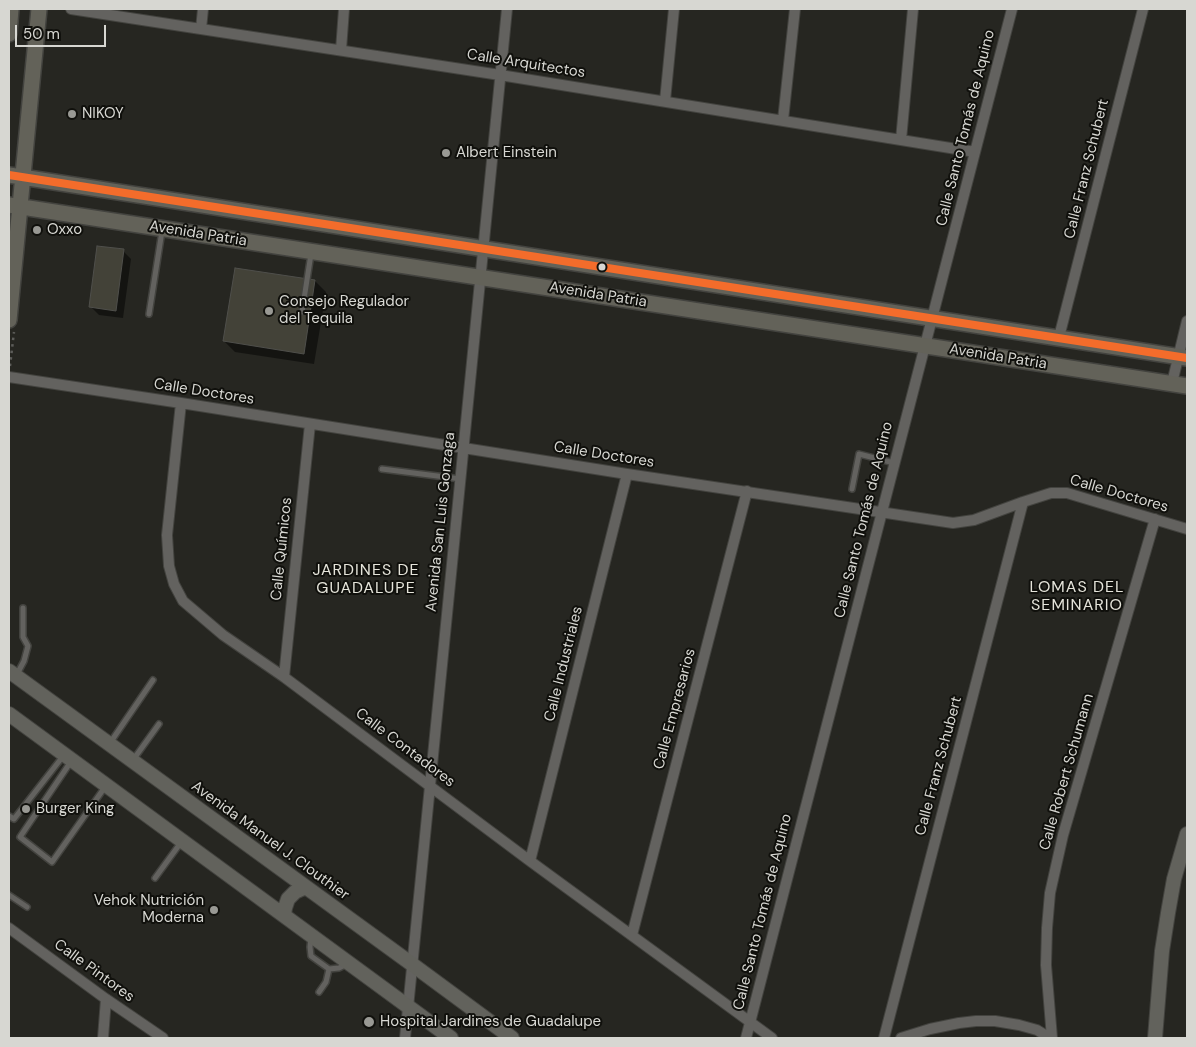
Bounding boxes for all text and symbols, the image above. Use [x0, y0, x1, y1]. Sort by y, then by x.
scale bar [18, 15, 109, 47]
text: 50 m [23, 24, 60, 44]
street label: Calle Santo Tomás de Aquino [933, 28, 999, 228]
street label: Calle Arquitectos [466, 46, 586, 82]
street label: Calle Franz Schubert [1061, 97, 1113, 241]
place label: NIKOY [82, 105, 124, 123]
marker: NIKOY [66, 108, 78, 120]
place label: Albert Einstein [456, 144, 557, 162]
marker: Albert Einstein [440, 147, 452, 159]
street label: Avenida Patria [148, 217, 248, 251]
place label: Oxxo [47, 221, 82, 239]
marker: Oxxo [31, 224, 43, 236]
unlabelled marker [597, 262, 607, 272]
street label: Avenida Patria [548, 278, 648, 312]
place label: Consejo Regulador del Tequila [279, 293, 409, 328]
marker: Consejo Regulador del Tequila [263, 305, 275, 317]
street label: Avenida Patria [948, 340, 1048, 374]
street label: Calle Doctores [152, 375, 256, 409]
street label: Calle Santo Tomás de Aquino [831, 420, 897, 620]
street label: Avenida San Luis Gonzaga [423, 431, 459, 613]
street label: Calle Doctores [552, 438, 656, 472]
street label: Calle Doctores [1068, 471, 1170, 517]
street label: Calle Químicos [268, 497, 296, 601]
district label: JARDINES DE GUADALUPE [311, 561, 421, 599]
district label: LOMAS DEL SEMINARIO [1028, 578, 1126, 616]
street label: Calle Industriales [541, 605, 587, 723]
street label: Calle Empresarios [650, 647, 700, 771]
street label: Calle Robert Schumann [1036, 692, 1098, 852]
street label: Calle Franz Schubert [912, 695, 966, 837]
street label: Calle Contadores [352, 705, 458, 791]
street label: Avenida Manuel J. Clouthier [188, 778, 352, 904]
place label: Burger King [36, 800, 114, 818]
marker: Burger King [20, 803, 32, 815]
street label: Calle Santo Tomás de Aquino [730, 812, 796, 1012]
place label: Vehok Nutrición Moderna [94, 892, 204, 927]
marker: Vehok Nutrición Moderna [208, 904, 220, 916]
street label: Calle Pintores [50, 936, 138, 1006]
place label: Hospital Jardines de Guadalupe [380, 1013, 601, 1031]
marker: Hospital Jardines de Guadalupe [362, 1015, 376, 1029]

